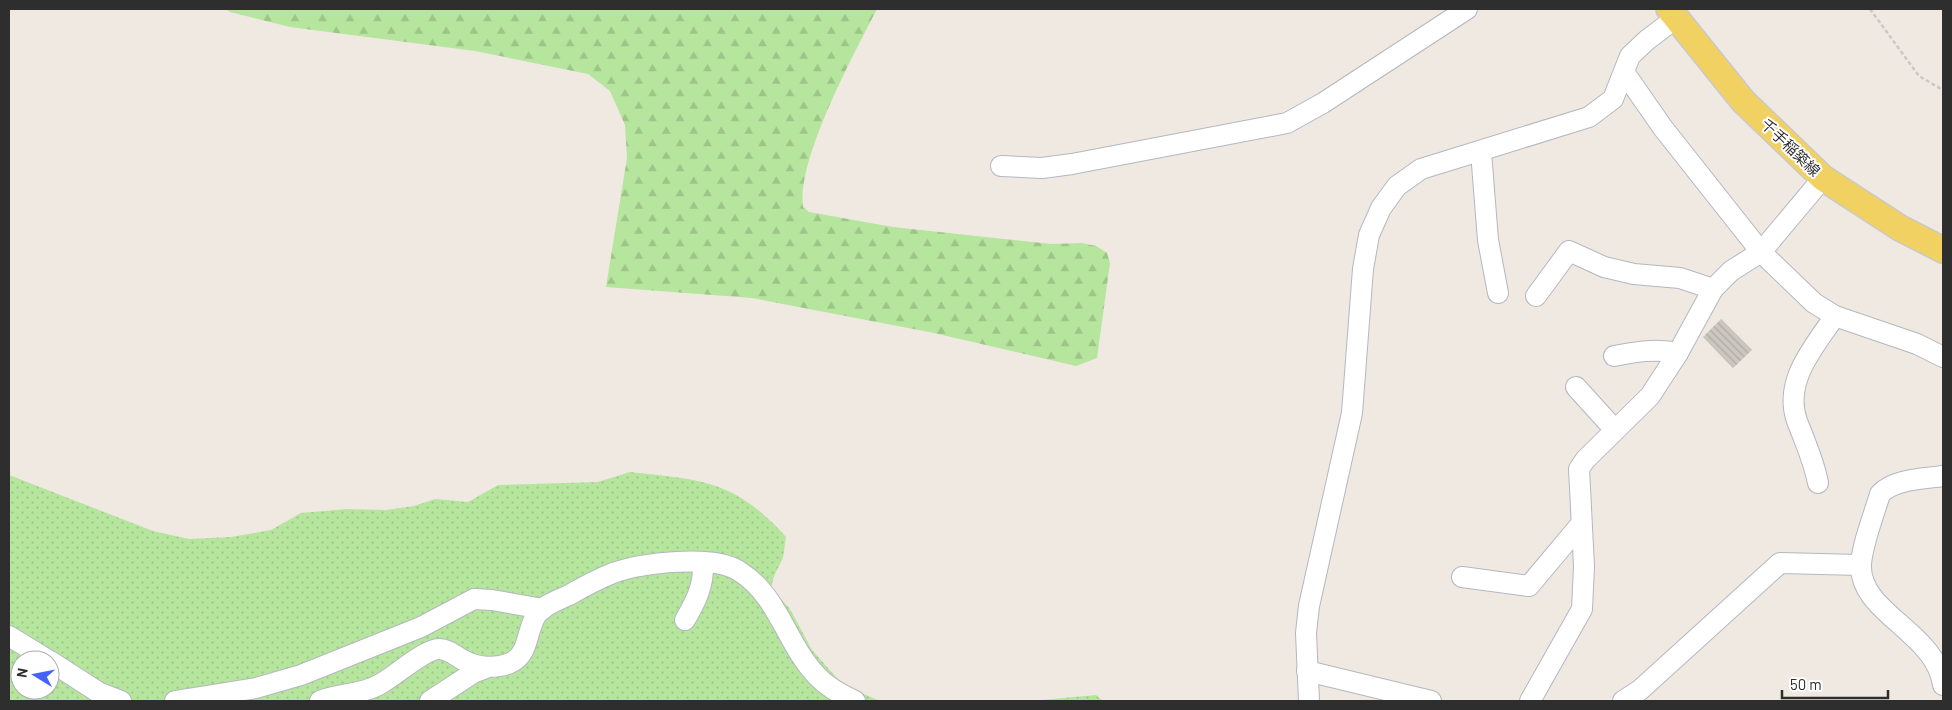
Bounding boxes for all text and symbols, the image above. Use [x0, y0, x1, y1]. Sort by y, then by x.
street label: 千手稲築線 [1758, 114, 1824, 180]
north arrow [10, 650, 60, 700]
text: N [13, 667, 31, 679]
scale bar [1782, 668, 1888, 700]
text: 50 m [1790, 675, 1822, 693]

